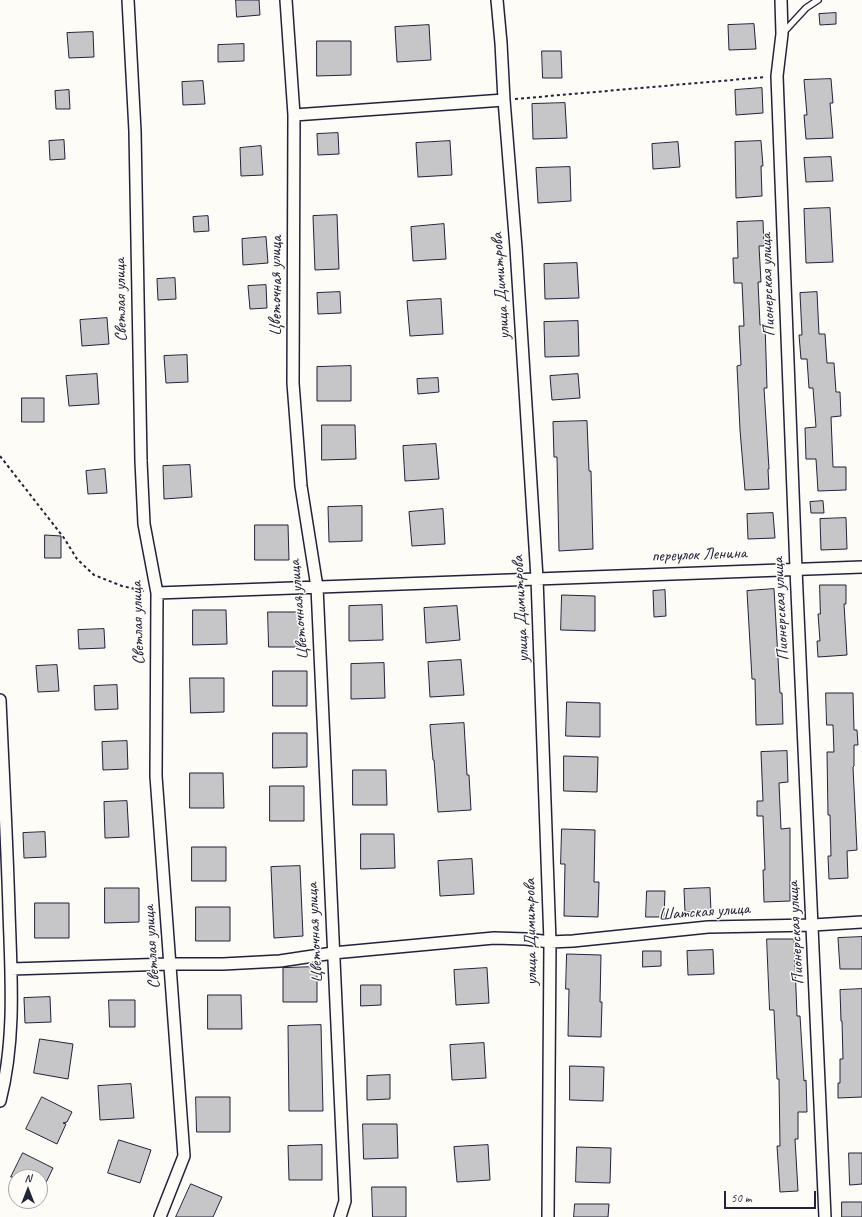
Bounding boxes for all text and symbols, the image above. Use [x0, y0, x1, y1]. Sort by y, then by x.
street label: улица Димитрова [487, 232, 515, 340]
street label: Пионерская улица [756, 233, 780, 337]
street label: Цветочная улица [267, 236, 287, 336]
street label: Светлая улица [110, 258, 132, 342]
street label: переулок Ленина [651, 543, 747, 567]
street label: улица Димитрова [508, 555, 534, 663]
street label: Пионерская улица [768, 557, 794, 661]
street label: Цветочная улица [284, 559, 314, 661]
street label: Светлая улица [126, 581, 150, 665]
street label: улица Димитрова [520, 878, 542, 986]
street label: Пионерская улица [783, 881, 809, 985]
street label: Цветочная улица [302, 882, 328, 984]
street label: Шатская улица [658, 899, 750, 925]
street label: Светлая улица [139, 905, 165, 989]
north arrow [8, 1169, 48, 1209]
text: N [25, 1171, 31, 1185]
scale bar [726, 1183, 818, 1209]
text: 50 m [731, 1190, 751, 1206]

